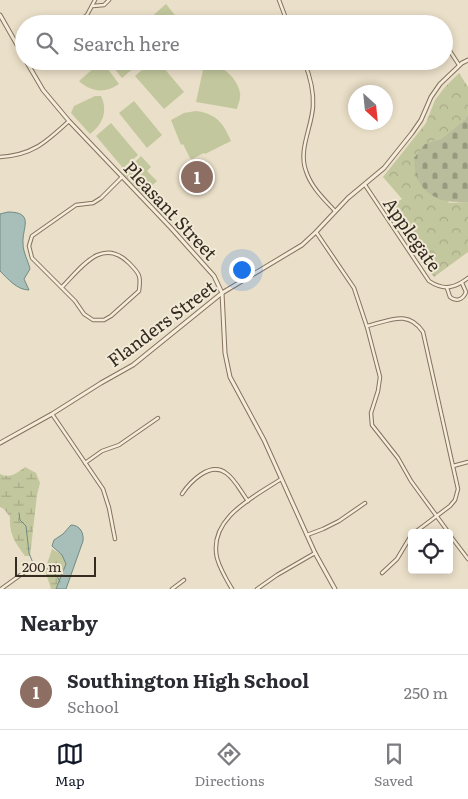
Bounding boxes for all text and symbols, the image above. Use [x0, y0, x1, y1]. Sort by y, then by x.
search box [15, 15, 453, 70]
icon: search [33, 29, 61, 57]
text: Search here [73, 29, 180, 57]
north arrow [348, 85, 393, 130]
street label: Pleasant Street [118, 154, 225, 266]
pin: 1 [181, 158, 213, 196]
street label: Applegate [377, 191, 449, 277]
your location [229, 257, 255, 283]
street label: Flanders Street [101, 273, 222, 373]
map controls [408, 529, 453, 574]
button: locate [408, 529, 453, 574]
scale bar [15, 554, 96, 577]
text: 200 m [22, 556, 62, 576]
text: Nearby [20, 606, 98, 637]
text: Southington High School [67, 666, 309, 694]
text: 1 [33, 680, 39, 704]
text: 250 m [404, 680, 448, 704]
text: School [67, 694, 119, 718]
tab: Map [55, 740, 85, 790]
tab: Directions [194, 740, 264, 790]
tab: Saved [374, 740, 413, 790]

